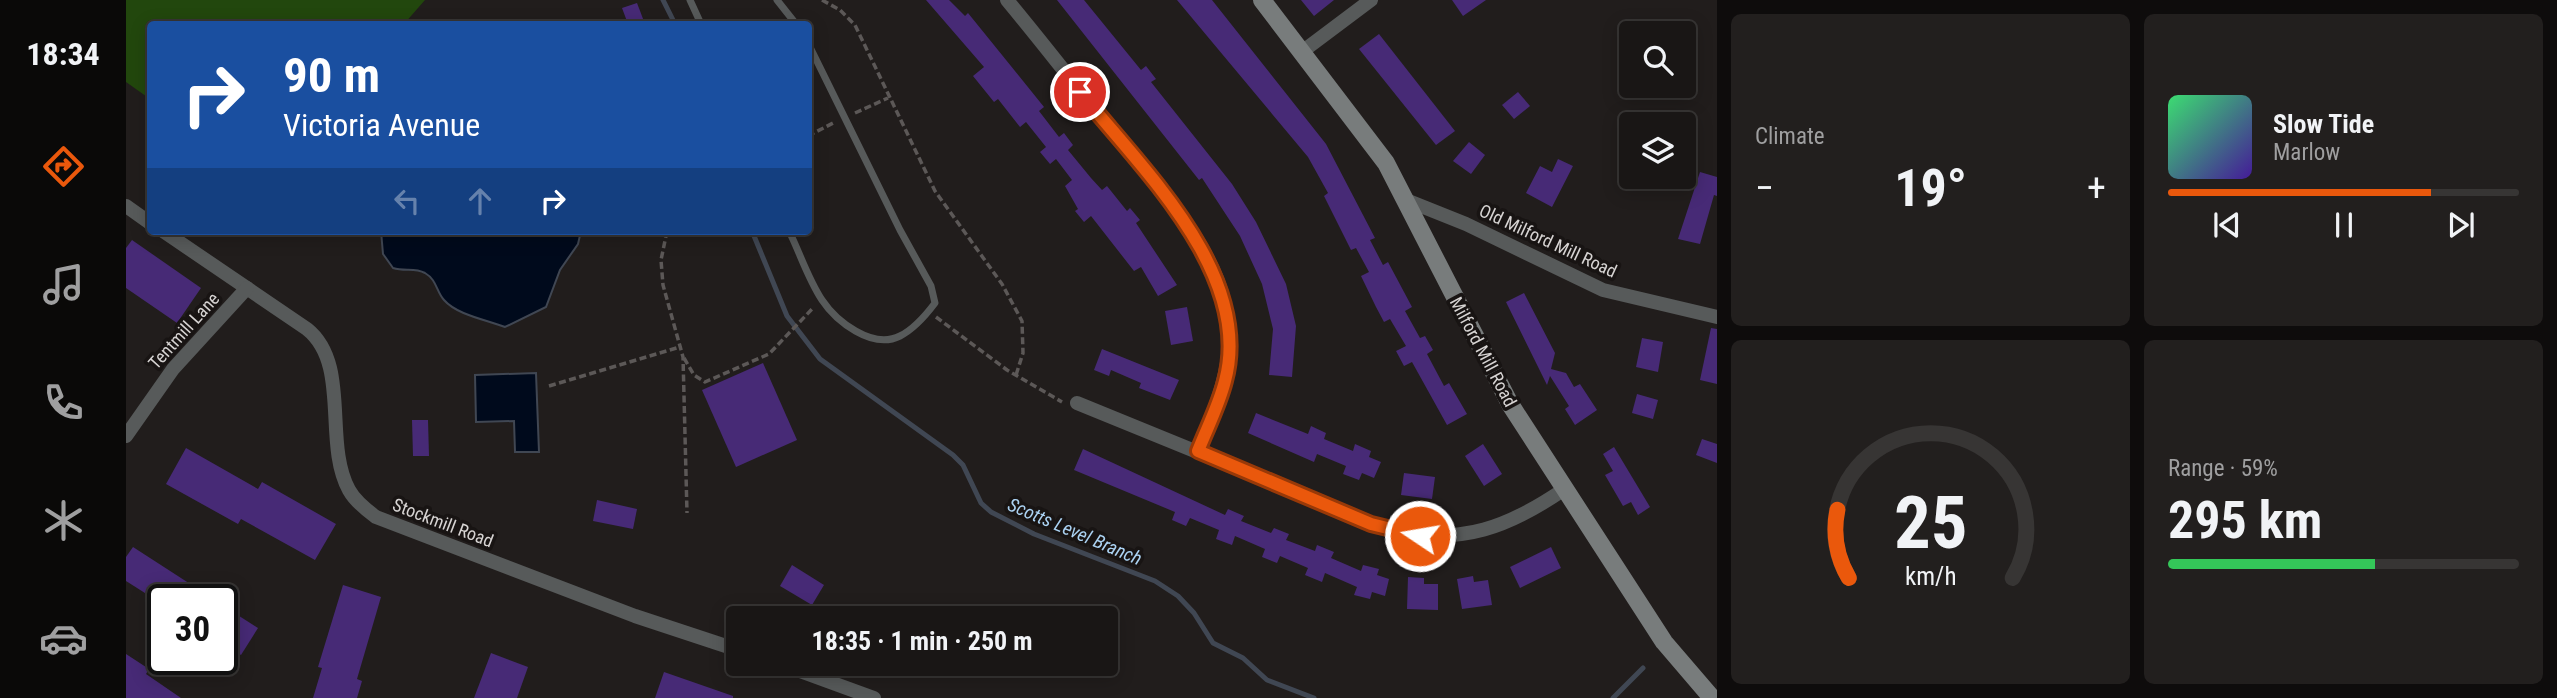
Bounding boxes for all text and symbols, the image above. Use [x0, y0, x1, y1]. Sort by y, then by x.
map controls [1619, 21, 1696, 189]
button: search [1619, 21, 1696, 98]
text: 18:34 [26, 35, 100, 73]
text: 90 m [283, 47, 380, 104]
icon: right [168, 49, 259, 140]
pin [1050, 62, 1110, 122]
icon: arrive [1061, 73, 1099, 111]
text: Victoria Avenue [283, 106, 480, 144]
text: Slow Tide [2273, 109, 2374, 139]
button: layers [1619, 112, 1696, 189]
text: Climate [1755, 123, 1825, 150]
text: Marlow [2273, 139, 2340, 166]
icon: directions [39, 142, 88, 191]
text: 19° [1894, 158, 1967, 219]
text: − [1755, 166, 1774, 210]
text: + [2087, 166, 2106, 210]
icon: left [388, 182, 426, 220]
icon: ahead [461, 182, 499, 220]
icon: right [534, 182, 572, 220]
street label: Old Milford Mill Road [1476, 199, 1620, 282]
icon: previous [2208, 206, 2246, 244]
icon: pause [2325, 206, 2363, 244]
icon: next [2442, 206, 2480, 244]
icon: music [39, 260, 88, 309]
street label: Tentmill Lane [144, 288, 223, 373]
street label: Milford Mill Road [1446, 293, 1521, 410]
icon: phone [39, 378, 88, 427]
text: Range · 59% [2168, 455, 2278, 482]
text: 25 [1894, 480, 1967, 566]
text: 295 km [2168, 490, 2322, 551]
water label: Scotts Level Branch [1004, 493, 1145, 570]
street label: Stockmill Road [390, 494, 497, 551]
icon: climate [39, 496, 88, 545]
position arrow [1383, 499, 1457, 573]
text: km/h [1905, 562, 1956, 591]
speed limit sign: 30 [147, 584, 238, 675]
icon: car [39, 614, 88, 663]
text: 18:35 · 1 min · 250 m [812, 626, 1032, 656]

